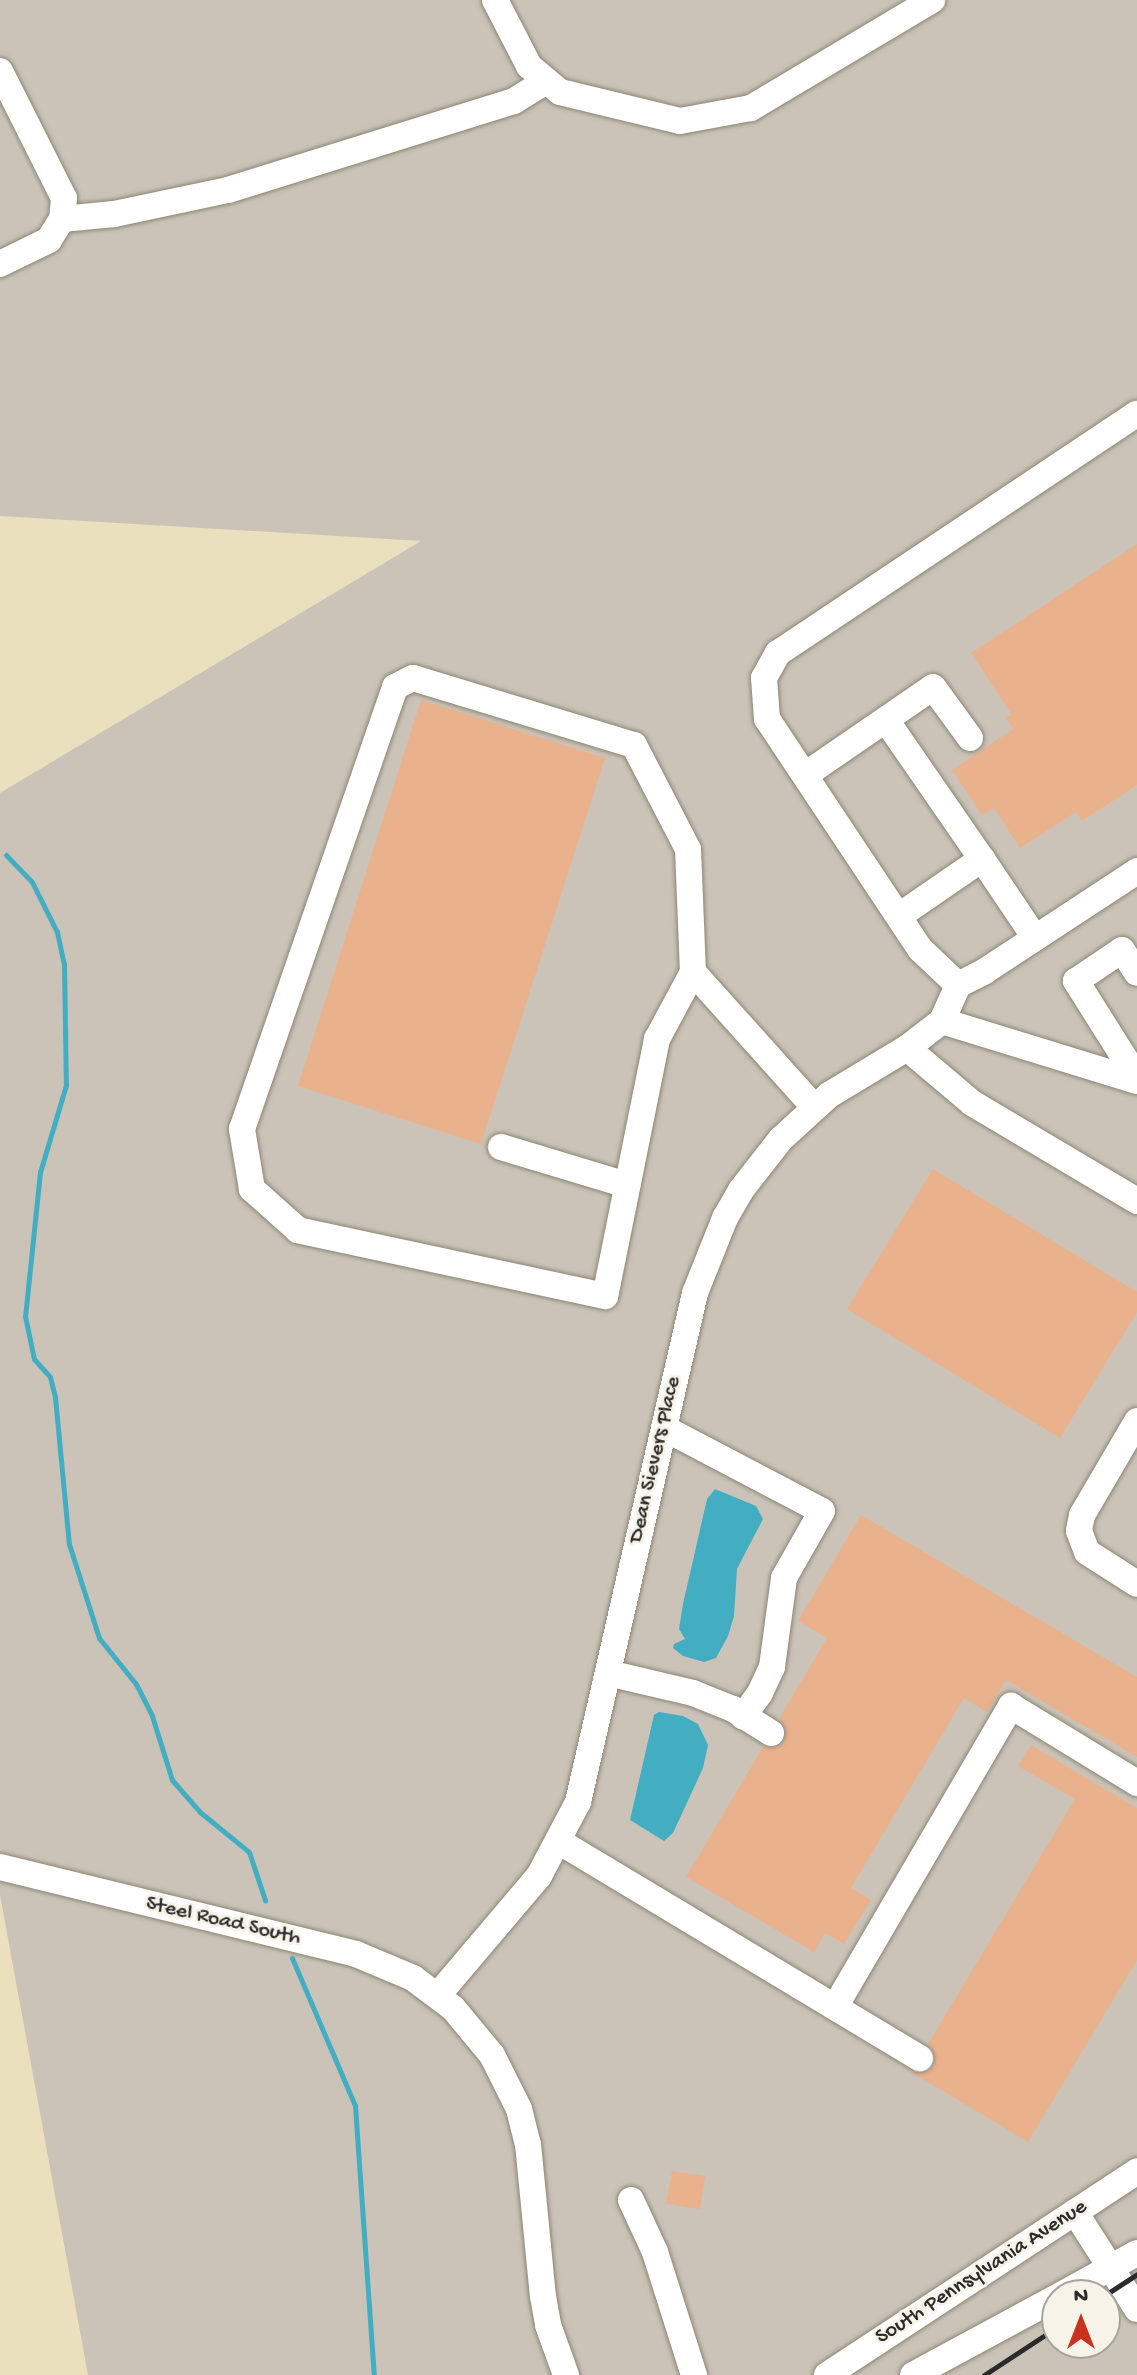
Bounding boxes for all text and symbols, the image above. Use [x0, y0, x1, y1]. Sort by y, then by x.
street label: Dean Sievers Place [624, 1374, 688, 1546]
street label: Steel Road South [143, 1891, 303, 1953]
street label: South Pennsylvania Avenue [871, 2195, 1093, 2351]
north arrow [1041, 2279, 1121, 2359]
text: N [1074, 2284, 1088, 2310]

